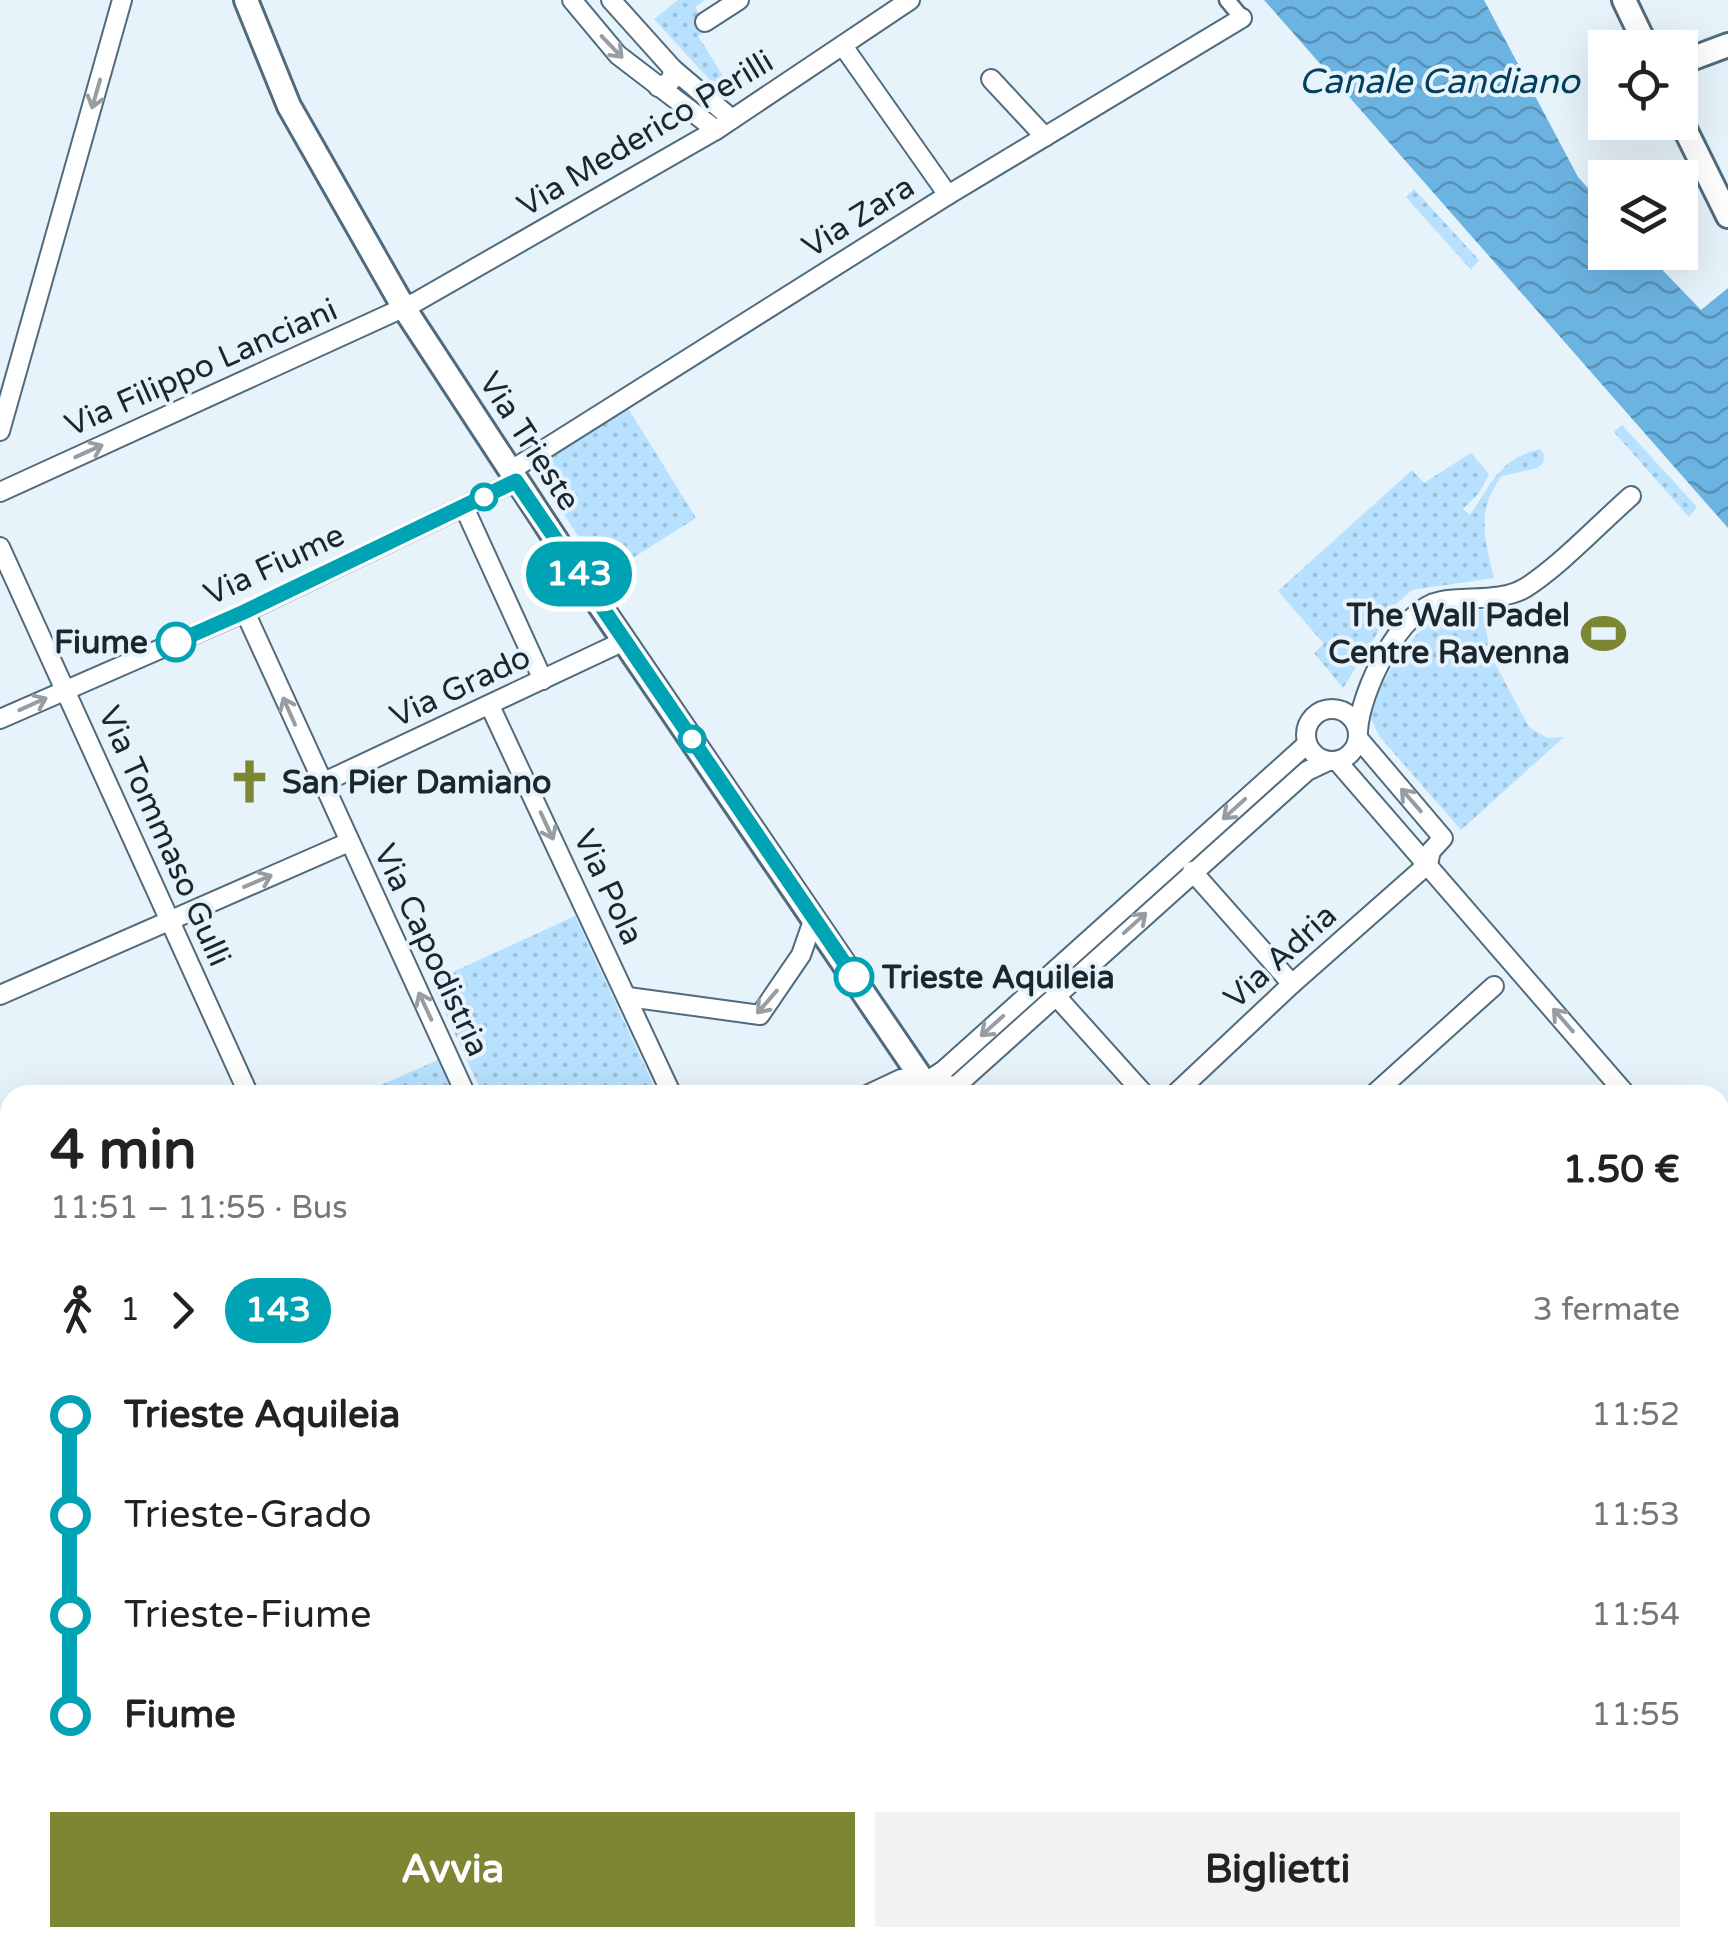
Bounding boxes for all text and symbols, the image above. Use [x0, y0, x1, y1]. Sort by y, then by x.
map controls [1588, 30, 1698, 270]
button: locate [1588, 30, 1698, 140]
one-way arrow [600, 34, 624, 58]
street label: Via Mederico Perilli [511, 43, 780, 225]
water label: Canale Candiano [1299, 61, 1581, 103]
one-way arrow [86, 78, 104, 109]
button: layers [1588, 160, 1698, 270]
street label: Via Zara [796, 168, 922, 266]
street label: Via Filippo Lanciani [60, 291, 343, 445]
street label: Via Trieste [470, 365, 588, 518]
one-way arrow [73, 441, 104, 459]
unlabelled marker [471, 484, 497, 510]
street label: Via Fiume [198, 516, 351, 614]
line badge: 143 [522, 542, 636, 606]
text: 143 [546, 553, 612, 595]
place label: The Wall Padel Centre Ravenna [1328, 597, 1570, 672]
sports icon: The Wall Padel Centre Ravenna [1579, 609, 1627, 657]
marker: Fiume [157, 623, 195, 661]
place label: Fiume [54, 624, 148, 662]
street label: Via Grado [384, 638, 537, 736]
one-way arrow [17, 694, 47, 713]
one-way arrow [279, 697, 298, 727]
street label: Via Tommaso Gulli [90, 701, 238, 972]
unlabelled marker [679, 726, 705, 752]
church icon: San Pier Damiano [225, 758, 273, 806]
place label: San Pier Damiano [282, 764, 551, 802]
one-way arrow [1399, 788, 1422, 813]
one-way arrow [1222, 797, 1247, 820]
one-way arrow [539, 810, 558, 840]
street label: Via Pola [565, 824, 651, 951]
street label: Via Capodistria [365, 838, 497, 1063]
one-way arrow [242, 871, 272, 889]
street label: Via Adria [1217, 896, 1345, 1017]
one-way arrow [1123, 911, 1147, 935]
marker: Trieste Aquileia [835, 958, 873, 996]
place label: Trieste Aquileia [881, 959, 1115, 997]
one-way arrow [756, 989, 779, 1014]
one-way arrow [414, 992, 433, 1022]
one-way arrow [1552, 1008, 1574, 1034]
one-way arrow [980, 1014, 1005, 1037]
text: 4 min [50, 1118, 197, 1184]
text: 1.50 € [1563, 1147, 1680, 1193]
text: 11:51 – 11:55 · Bus [50, 1189, 348, 1227]
icon: walk [50, 1283, 105, 1338]
icon: forward [155, 1283, 210, 1338]
text: 143 [245, 1289, 311, 1331]
text: 1 [120, 1291, 140, 1329]
text: 3 fermate [1533, 1291, 1680, 1329]
text: Trieste Aquileia [124, 1392, 400, 1438]
text: 11:52 [1591, 1396, 1680, 1434]
text: Trieste-Grado [124, 1492, 372, 1538]
text: 11:53 [1591, 1496, 1680, 1534]
text: Trieste-Fiume [124, 1592, 371, 1638]
text: 11:54 [1591, 1596, 1680, 1634]
text: Fiume [124, 1692, 236, 1738]
text: 11:55 [1591, 1696, 1680, 1734]
button: Avvia [50, 1812, 855, 1927]
button: Biglietti [875, 1812, 1680, 1927]

